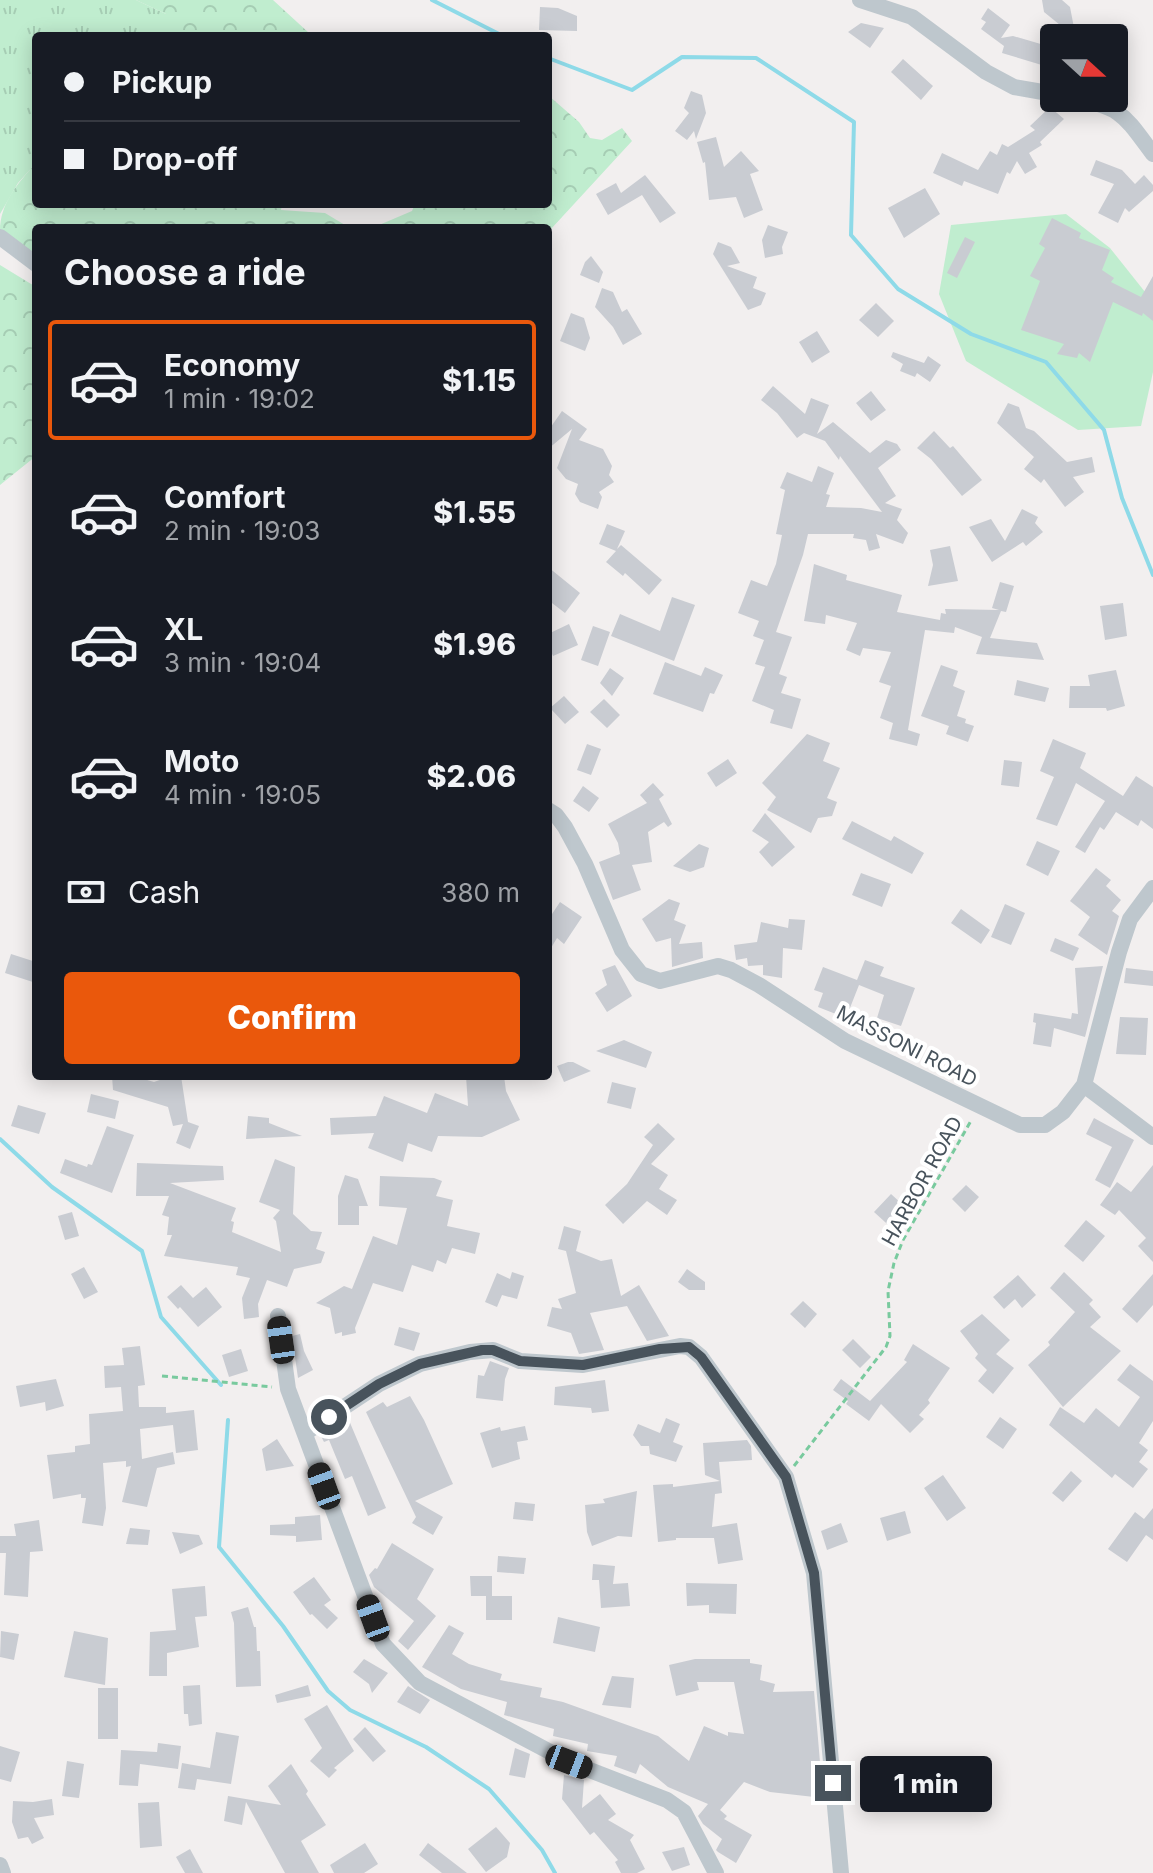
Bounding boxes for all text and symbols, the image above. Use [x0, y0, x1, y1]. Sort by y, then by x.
north arrow [1040, 24, 1128, 112]
map controls [1040, 24, 1128, 112]
text: Pickup [112, 64, 212, 100]
text: Drop-off [112, 141, 238, 177]
text: Choose a ride [64, 250, 306, 294]
icon: car [68, 344, 140, 416]
text: Economy [164, 347, 300, 383]
text: $1.15 [442, 362, 516, 398]
text: 1 min · 19:02 [164, 383, 315, 414]
icon: car [68, 476, 140, 548]
text: Comfort [164, 479, 285, 515]
text: $1.55 [433, 494, 516, 530]
text: 2 min · 19:03 [164, 515, 320, 546]
icon: car [68, 608, 140, 680]
text: XL [164, 611, 203, 647]
text: $1.96 [433, 626, 516, 662]
text: 3 min · 19:04 [164, 647, 321, 678]
icon: car [68, 740, 140, 812]
text: Moto [164, 743, 239, 779]
text: $2.06 [427, 758, 516, 794]
text: 4 min · 19:05 [164, 779, 321, 810]
icon: cash [64, 870, 108, 914]
text: Cash [128, 874, 200, 910]
text: 380 m [441, 877, 520, 908]
button: Confirm [64, 972, 520, 1064]
street label: MASSONI ROAD [833, 1000, 981, 1092]
street label: HARBOR ROAD [877, 1112, 967, 1250]
car [266, 1315, 296, 1365]
route start [311, 1399, 347, 1435]
car [305, 1459, 343, 1513]
car [354, 1591, 392, 1645]
car [542, 1742, 596, 1782]
callout: 1 min [861, 1755, 993, 1811]
route end [815, 1765, 851, 1801]
text: 1 min [893, 1768, 959, 1799]

